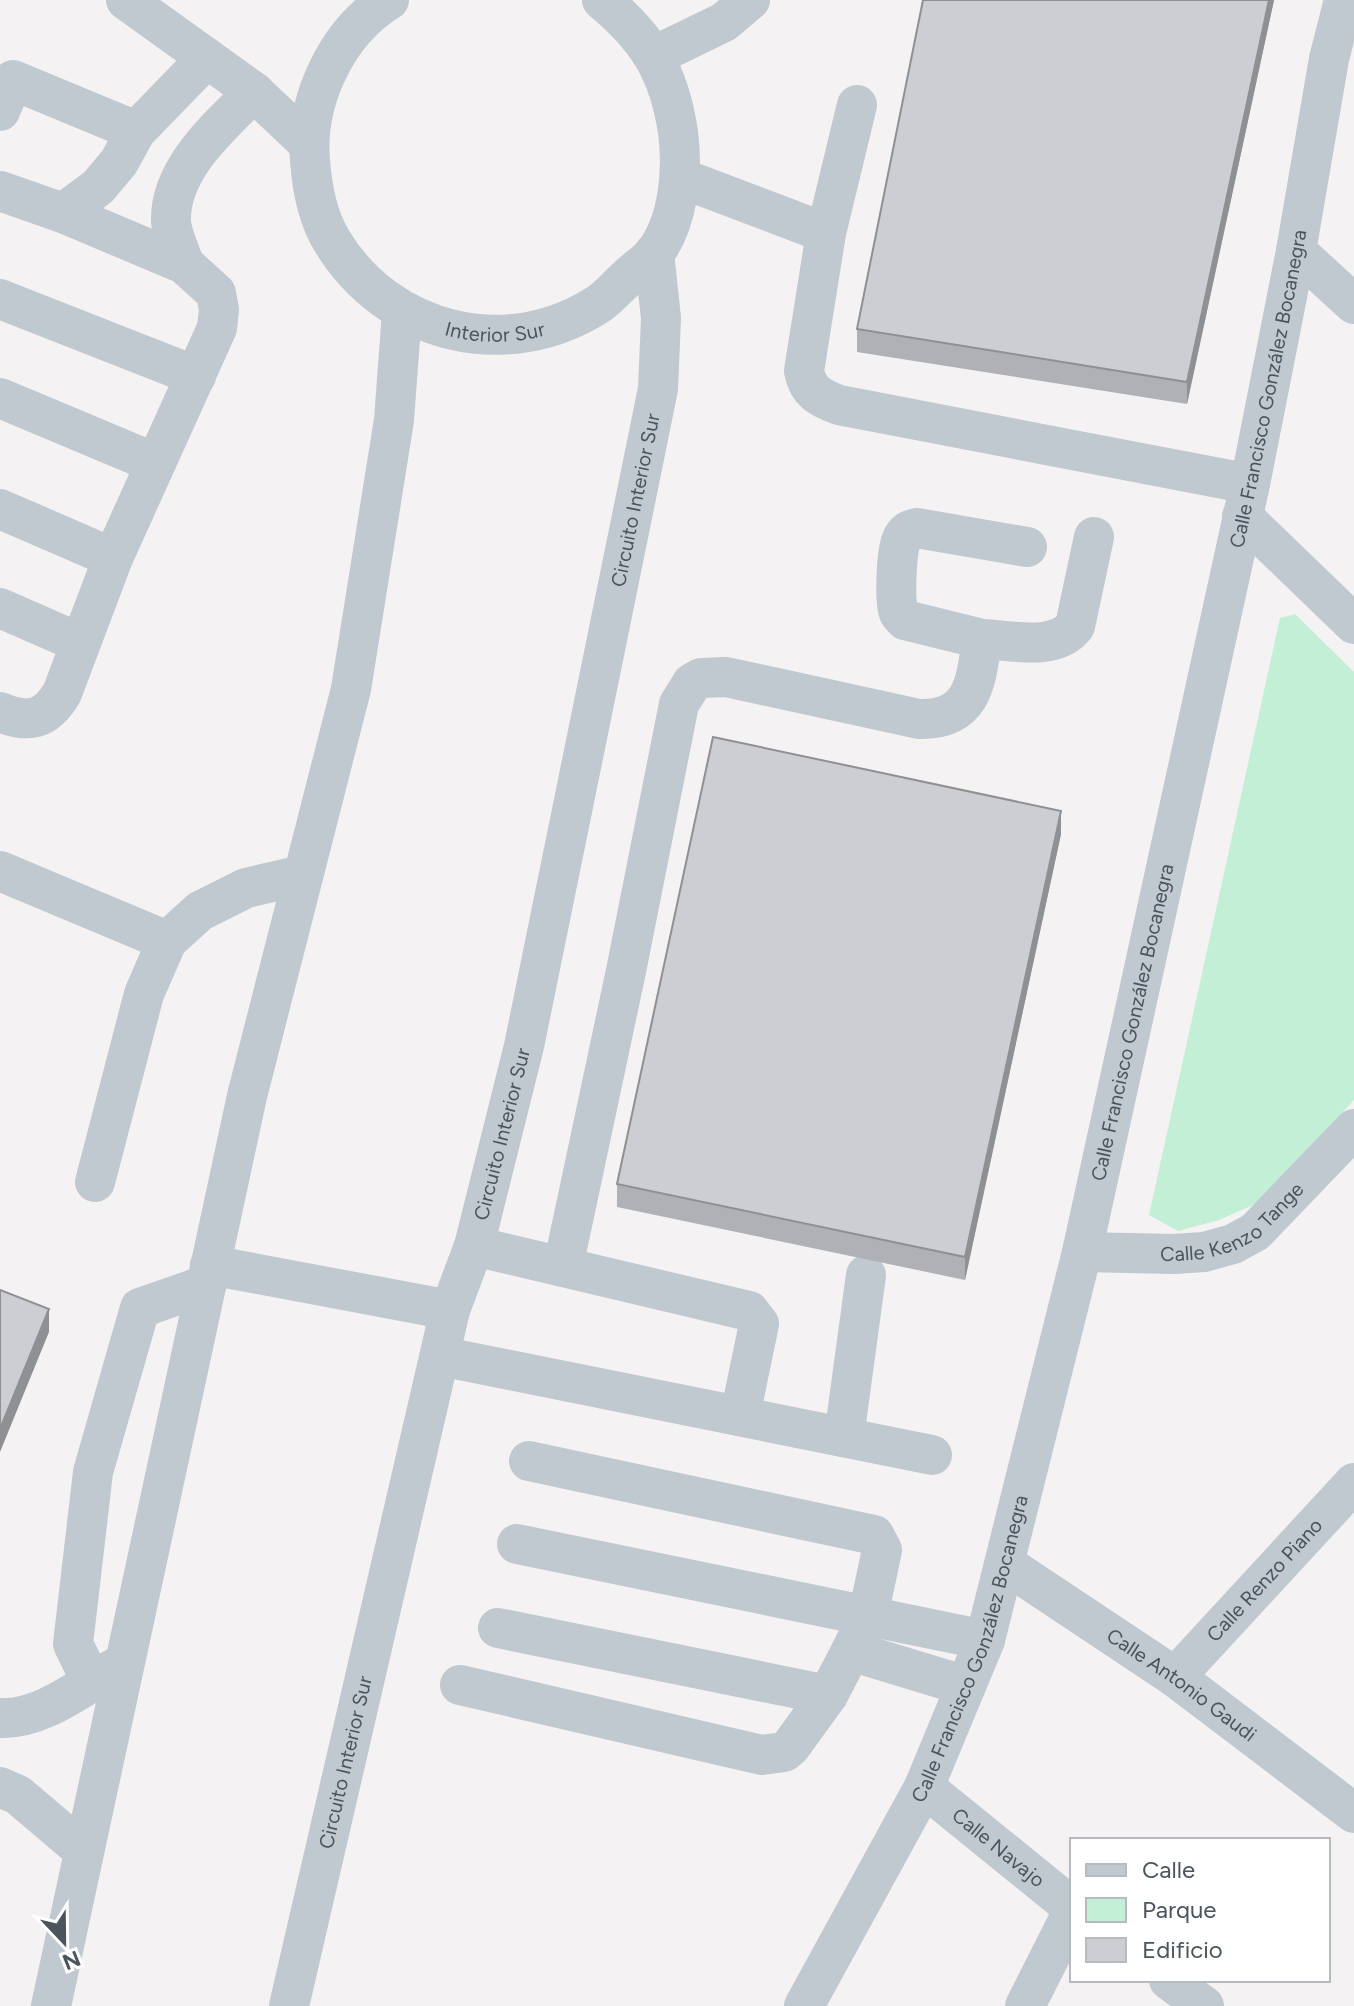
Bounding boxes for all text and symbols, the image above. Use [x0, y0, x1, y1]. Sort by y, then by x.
street label: Calle Francisco González Bocanegra [1224, 228, 1311, 550]
street label: Interior Sur [442, 316, 547, 347]
street label: Circuito Interior Sur [606, 411, 665, 589]
street label: Calle Francisco González Bocanegra [1086, 861, 1179, 1183]
street label: Circuito Interior Sur [469, 1045, 535, 1223]
street label: Calle Kenzo Tange [1160, 1177, 1308, 1266]
street label: Calle Francisco González Bocanegra [906, 1492, 1033, 1807]
street label: Calle Renzo Piano [1202, 1513, 1327, 1647]
street label: Calle Antonio Gaudi [1102, 1623, 1261, 1747]
street label: Circuito Interior Sur [314, 1674, 377, 1851]
street label: Calle Navajo [947, 1803, 1050, 1892]
legend [1070, 1838, 1330, 1982]
text: Calle [1142, 1855, 1195, 1884]
text: Parque [1142, 1895, 1216, 1924]
north arrow [24, 1902, 104, 1982]
text: Edificio [1142, 1935, 1223, 1964]
text: N [58, 1944, 84, 1976]

